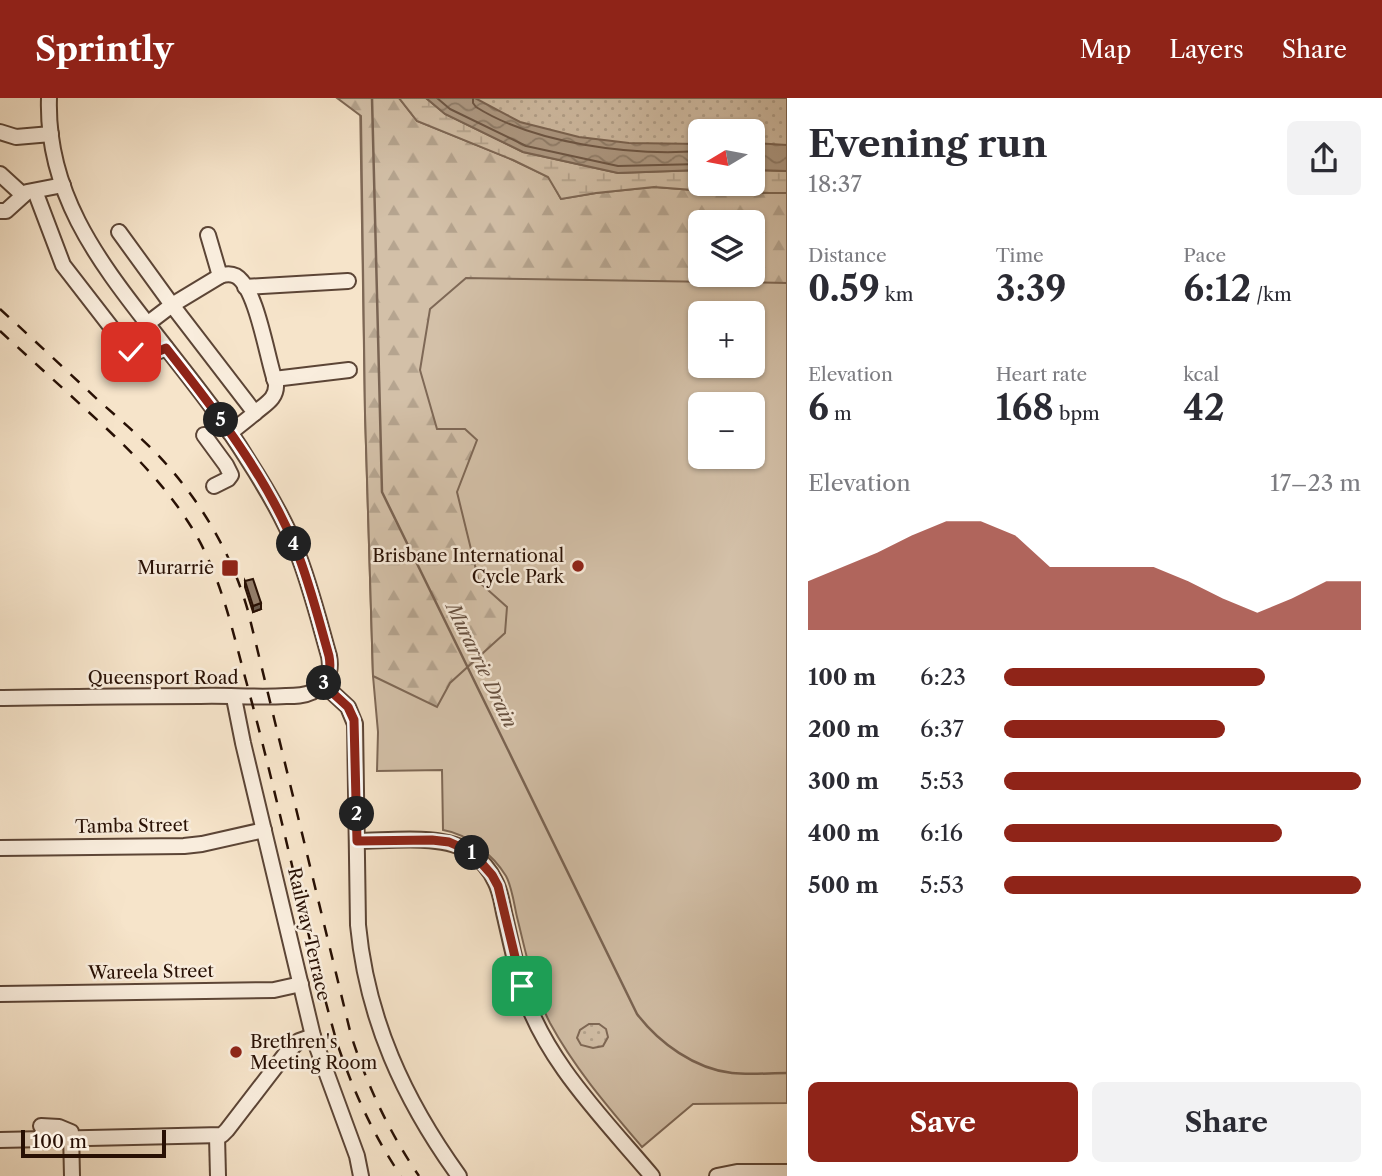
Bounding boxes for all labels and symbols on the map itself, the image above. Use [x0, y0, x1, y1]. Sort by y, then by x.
north arrow [688, 119, 765, 196]
pin [101, 322, 161, 382]
pin: 5 [204, 402, 238, 438]
pin: 4 [276, 526, 312, 562]
place label: Brisbane International Cycle Park [372, 545, 566, 588]
place label: Murarrie [137, 557, 214, 579]
marker: Murarrie [220, 558, 240, 578]
marker: Brisbane International Cycle Park [570, 558, 586, 574]
water label: Murarrie Drain [440, 597, 522, 732]
pin: 3 [306, 666, 342, 700]
street label: Queensport Road [88, 667, 238, 689]
pin: 2 [340, 796, 374, 832]
street label: Tamba Street [75, 814, 190, 838]
pin: 1 [454, 836, 490, 870]
street label: Railway Terrace [283, 865, 335, 1003]
pin [492, 956, 552, 1016]
street label: Wareela Street [87, 960, 215, 984]
place label: Brethren's Meeting Room [250, 1031, 377, 1074]
marker: Brethren's Meeting Room [228, 1044, 244, 1060]
scale bar [21, 1127, 166, 1159]

